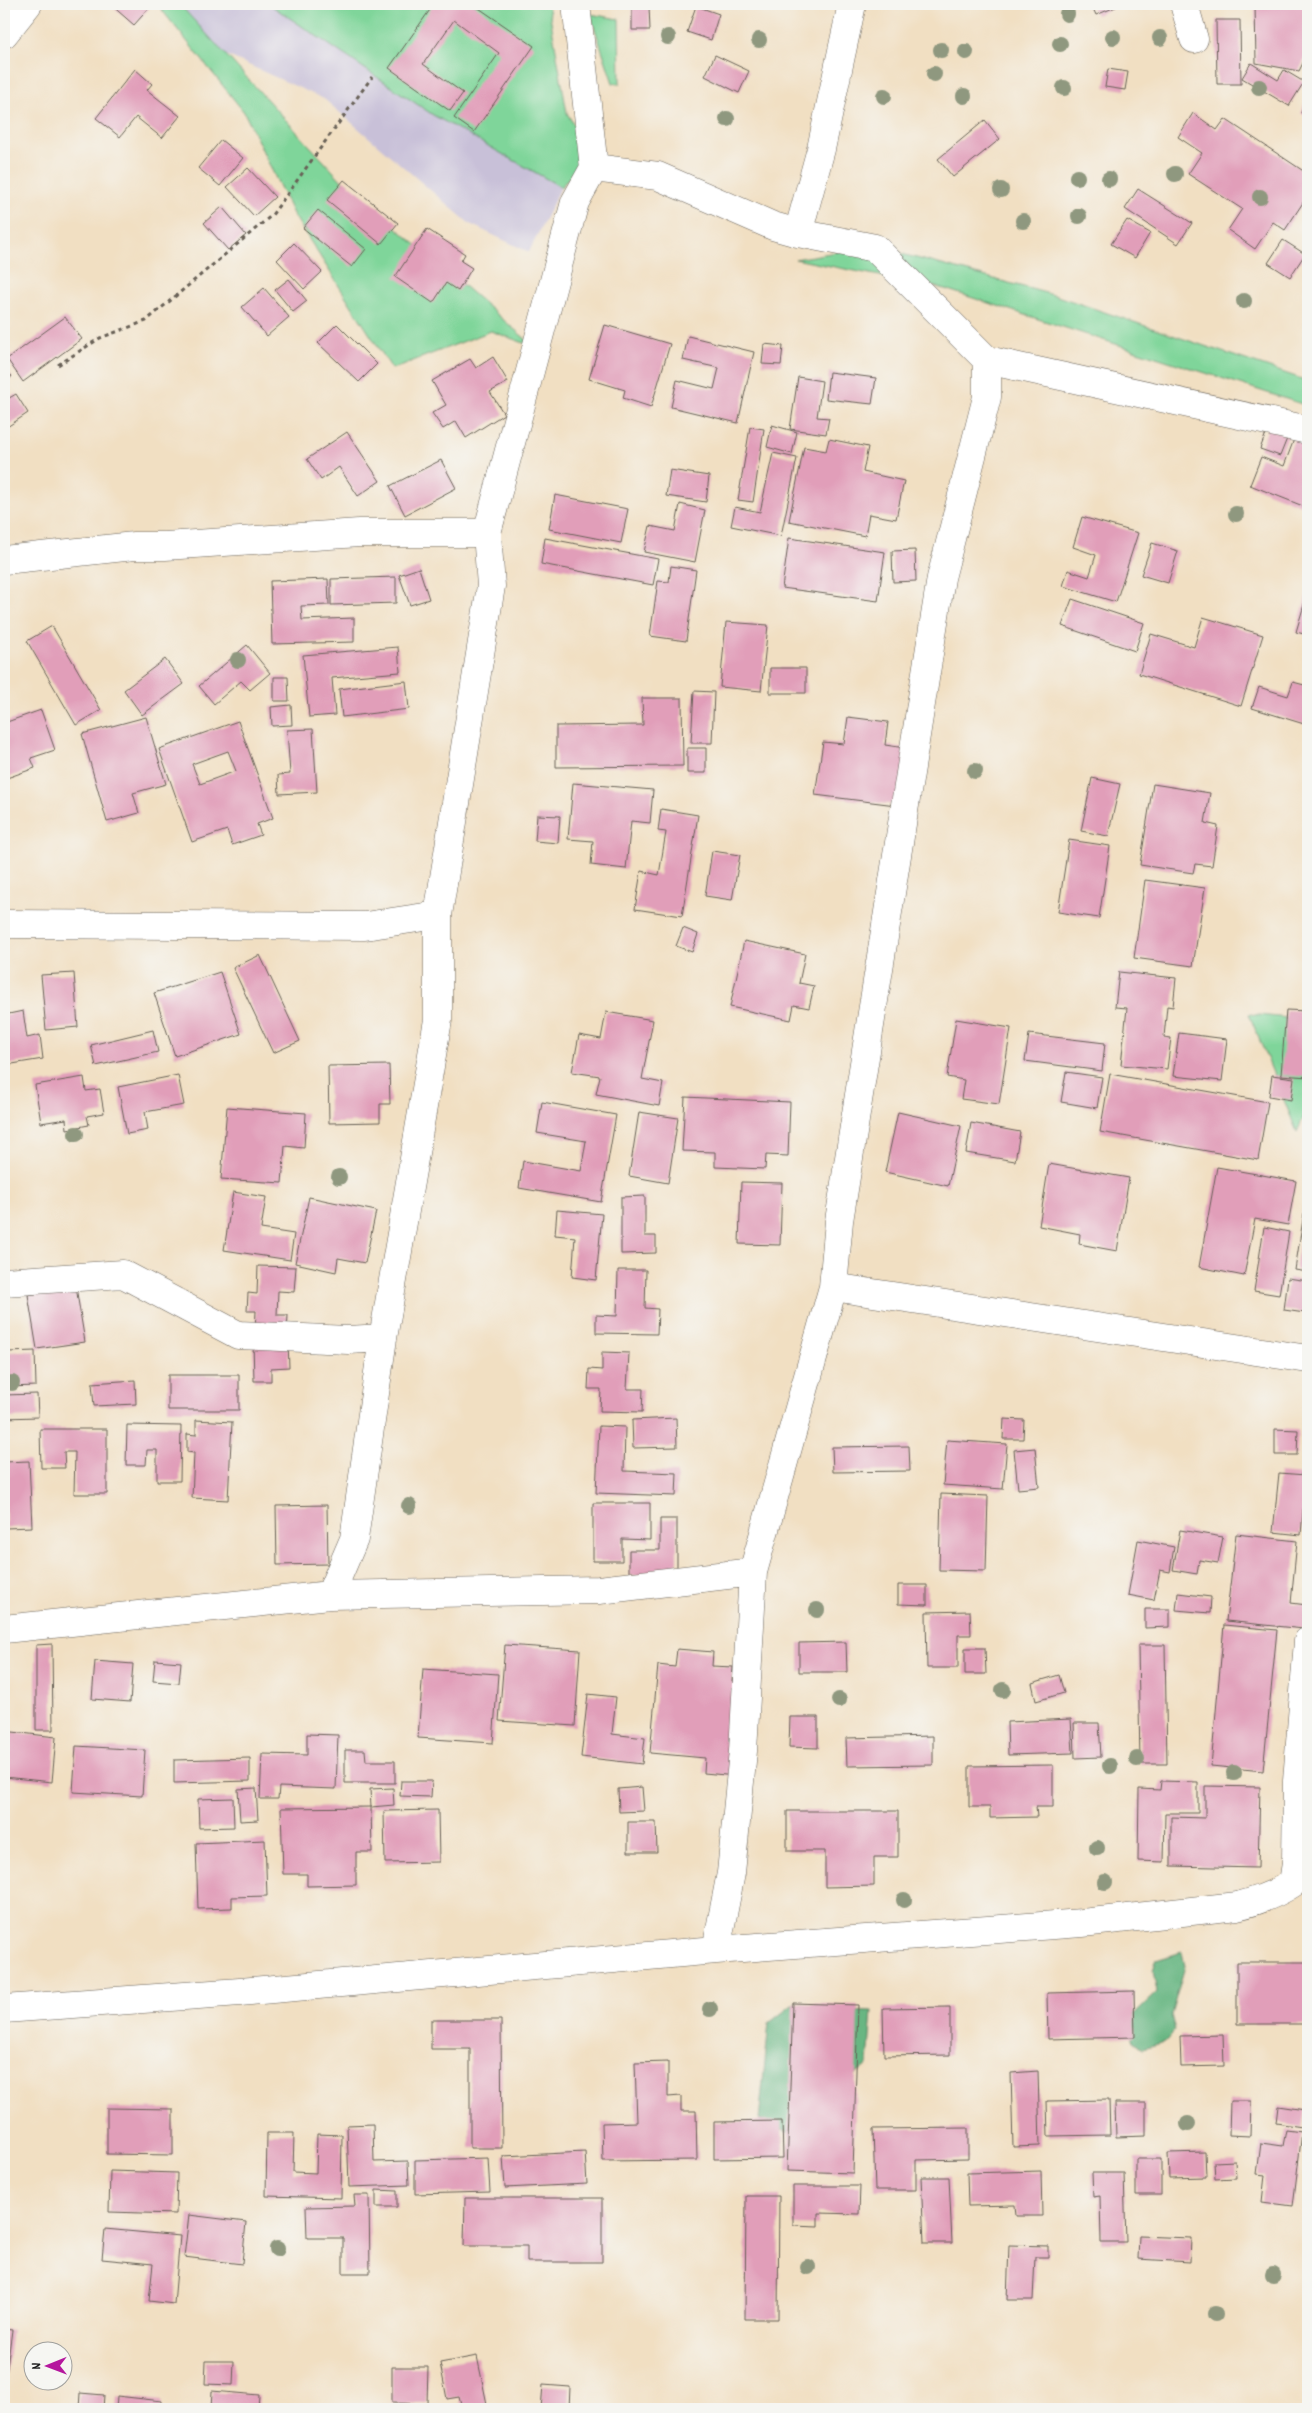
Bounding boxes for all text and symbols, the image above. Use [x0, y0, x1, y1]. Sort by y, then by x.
north arrow [22, 2340, 72, 2390]
text: N [27, 2362, 47, 2370]

